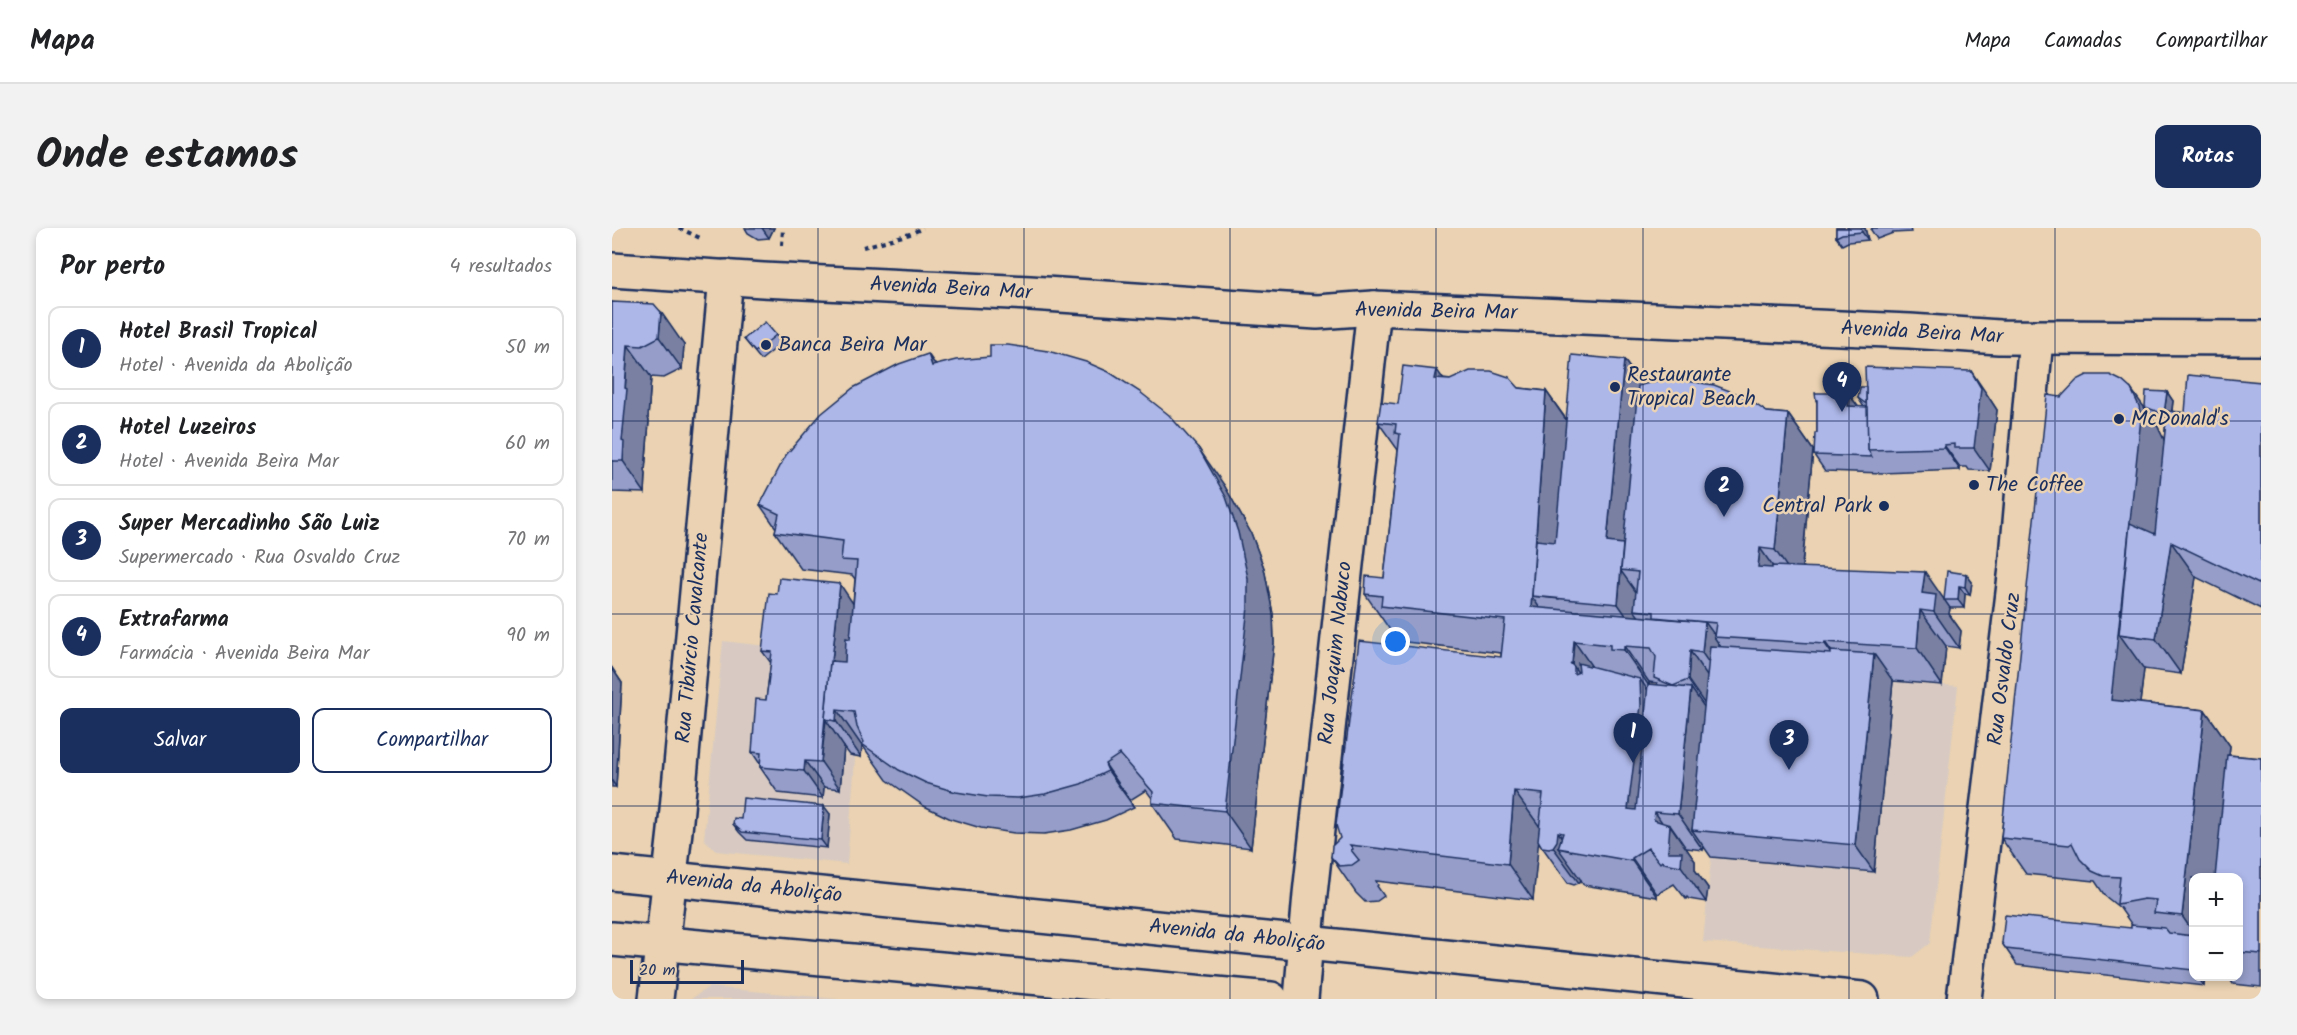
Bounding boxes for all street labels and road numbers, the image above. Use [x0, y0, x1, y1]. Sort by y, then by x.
street label: Avenida Beira Mar [869, 268, 1034, 310]
street label: Avenida Beira Mar [1355, 294, 1519, 330]
street label: Avenida Beira Mar [1840, 312, 2005, 354]
street label: Rua Tibúrcio Cavalcante [667, 531, 719, 745]
street label: Rua Joaquim Nabuco [1310, 560, 1362, 746]
street label: Rua Osvaldo Cruz [1979, 591, 2031, 747]
street label: Avenida da Abolição [664, 861, 844, 913]
street label: Avenida da Abolição [1147, 910, 1327, 962]

